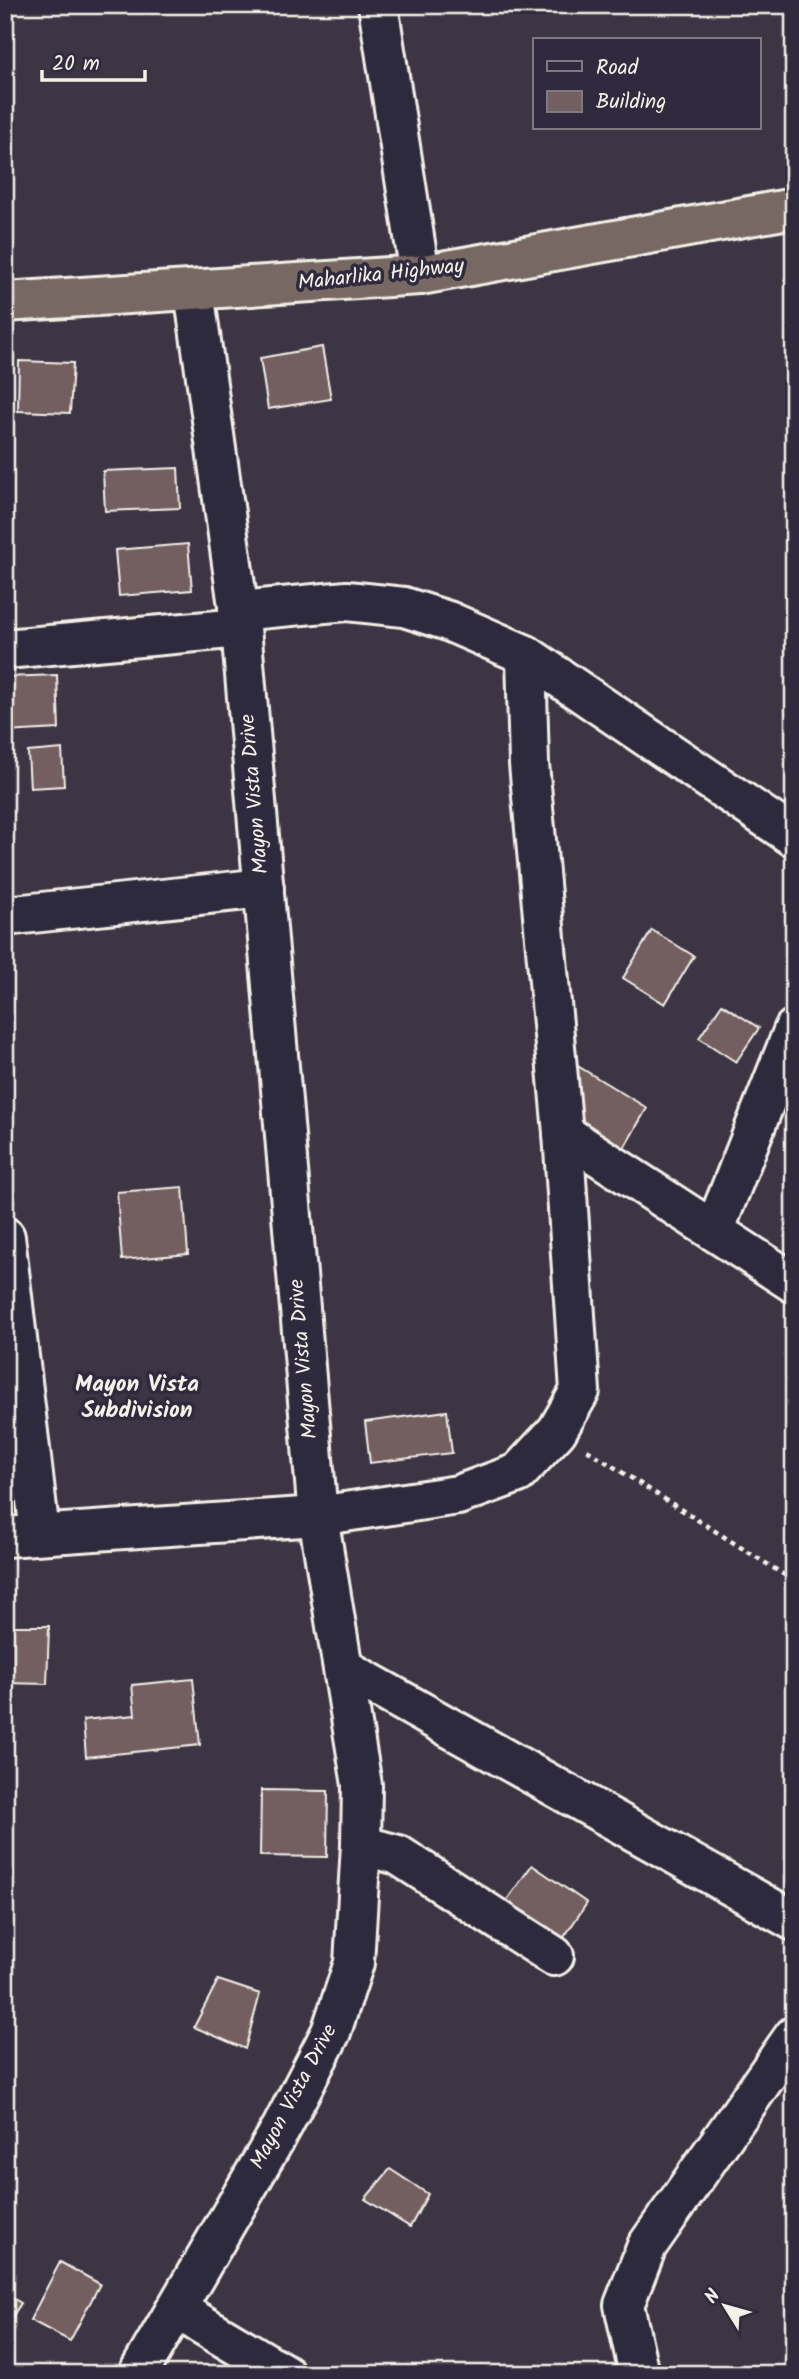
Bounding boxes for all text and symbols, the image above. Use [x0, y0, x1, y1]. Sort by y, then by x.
scale bar [42, 38, 145, 82]
legend [533, 38, 760, 130]
text: 20 m [52, 48, 100, 81]
text: Road [596, 52, 639, 85]
text: Building [596, 86, 666, 119]
street label: Maharlika Highway [296, 250, 466, 300]
street label: Mayon Vista Drive [232, 712, 278, 875]
street label: Mayon Vista Drive [281, 1277, 327, 1440]
district label: Mayon Vista Subdivision [75, 1367, 199, 1429]
street label: Mayon Vista Drive [242, 2018, 347, 2176]
north arrow [690, 2270, 760, 2340]
text: N [697, 2283, 729, 2311]

